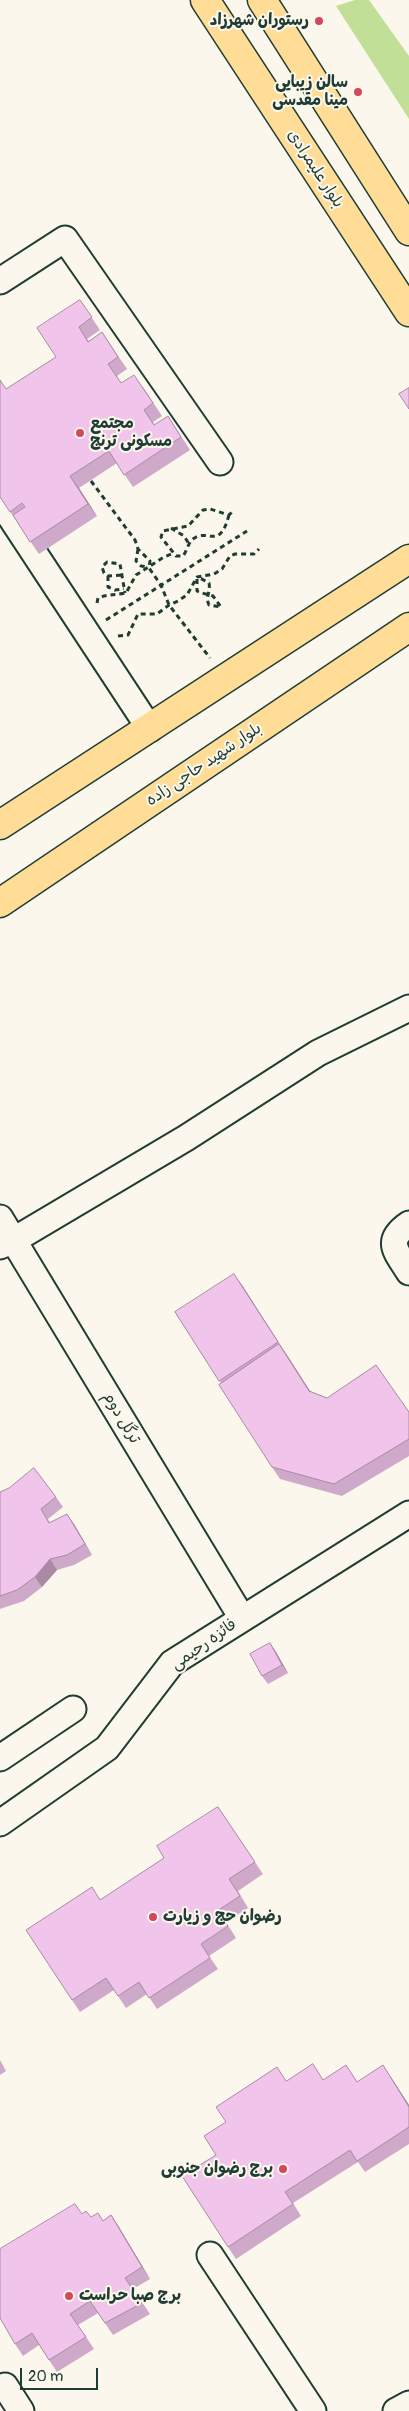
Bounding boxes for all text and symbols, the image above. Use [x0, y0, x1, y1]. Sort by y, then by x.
place label: رستوران شهرزاد [210, 11, 309, 31]
marker: رستوران شهرزاد [313, 15, 325, 27]
place label: سالن زیبایی مینا مقدسی [272, 73, 348, 111]
marker: سالن زیبایی مینا مقدسی [352, 86, 364, 98]
street label: بلوار علیمرادی [283, 126, 347, 212]
place label: مجتمع مسکونی ترنج [90, 414, 172, 452]
marker: مجتمع مسکونی ترنج [74, 427, 86, 439]
street label: بلوار شهید حاجی زاده [143, 719, 265, 811]
street label: ترگل دوم [98, 1389, 144, 1447]
street label: فائزه رحیمی [167, 1615, 241, 1675]
place label: رضوان حج و زیارت [163, 1907, 282, 1927]
marker: رضوان حج و زیارت [147, 1911, 159, 1923]
place label: برج رضوان جنوبی [161, 2159, 273, 2179]
marker: برج رضوان جنوبی [277, 2163, 289, 2175]
place label: برج صبا حراست [79, 2286, 181, 2306]
marker: برج صبا حراست [63, 2290, 75, 2302]
scale bar [22, 2358, 100, 2390]
text: 20 m [28, 2367, 63, 2386]

